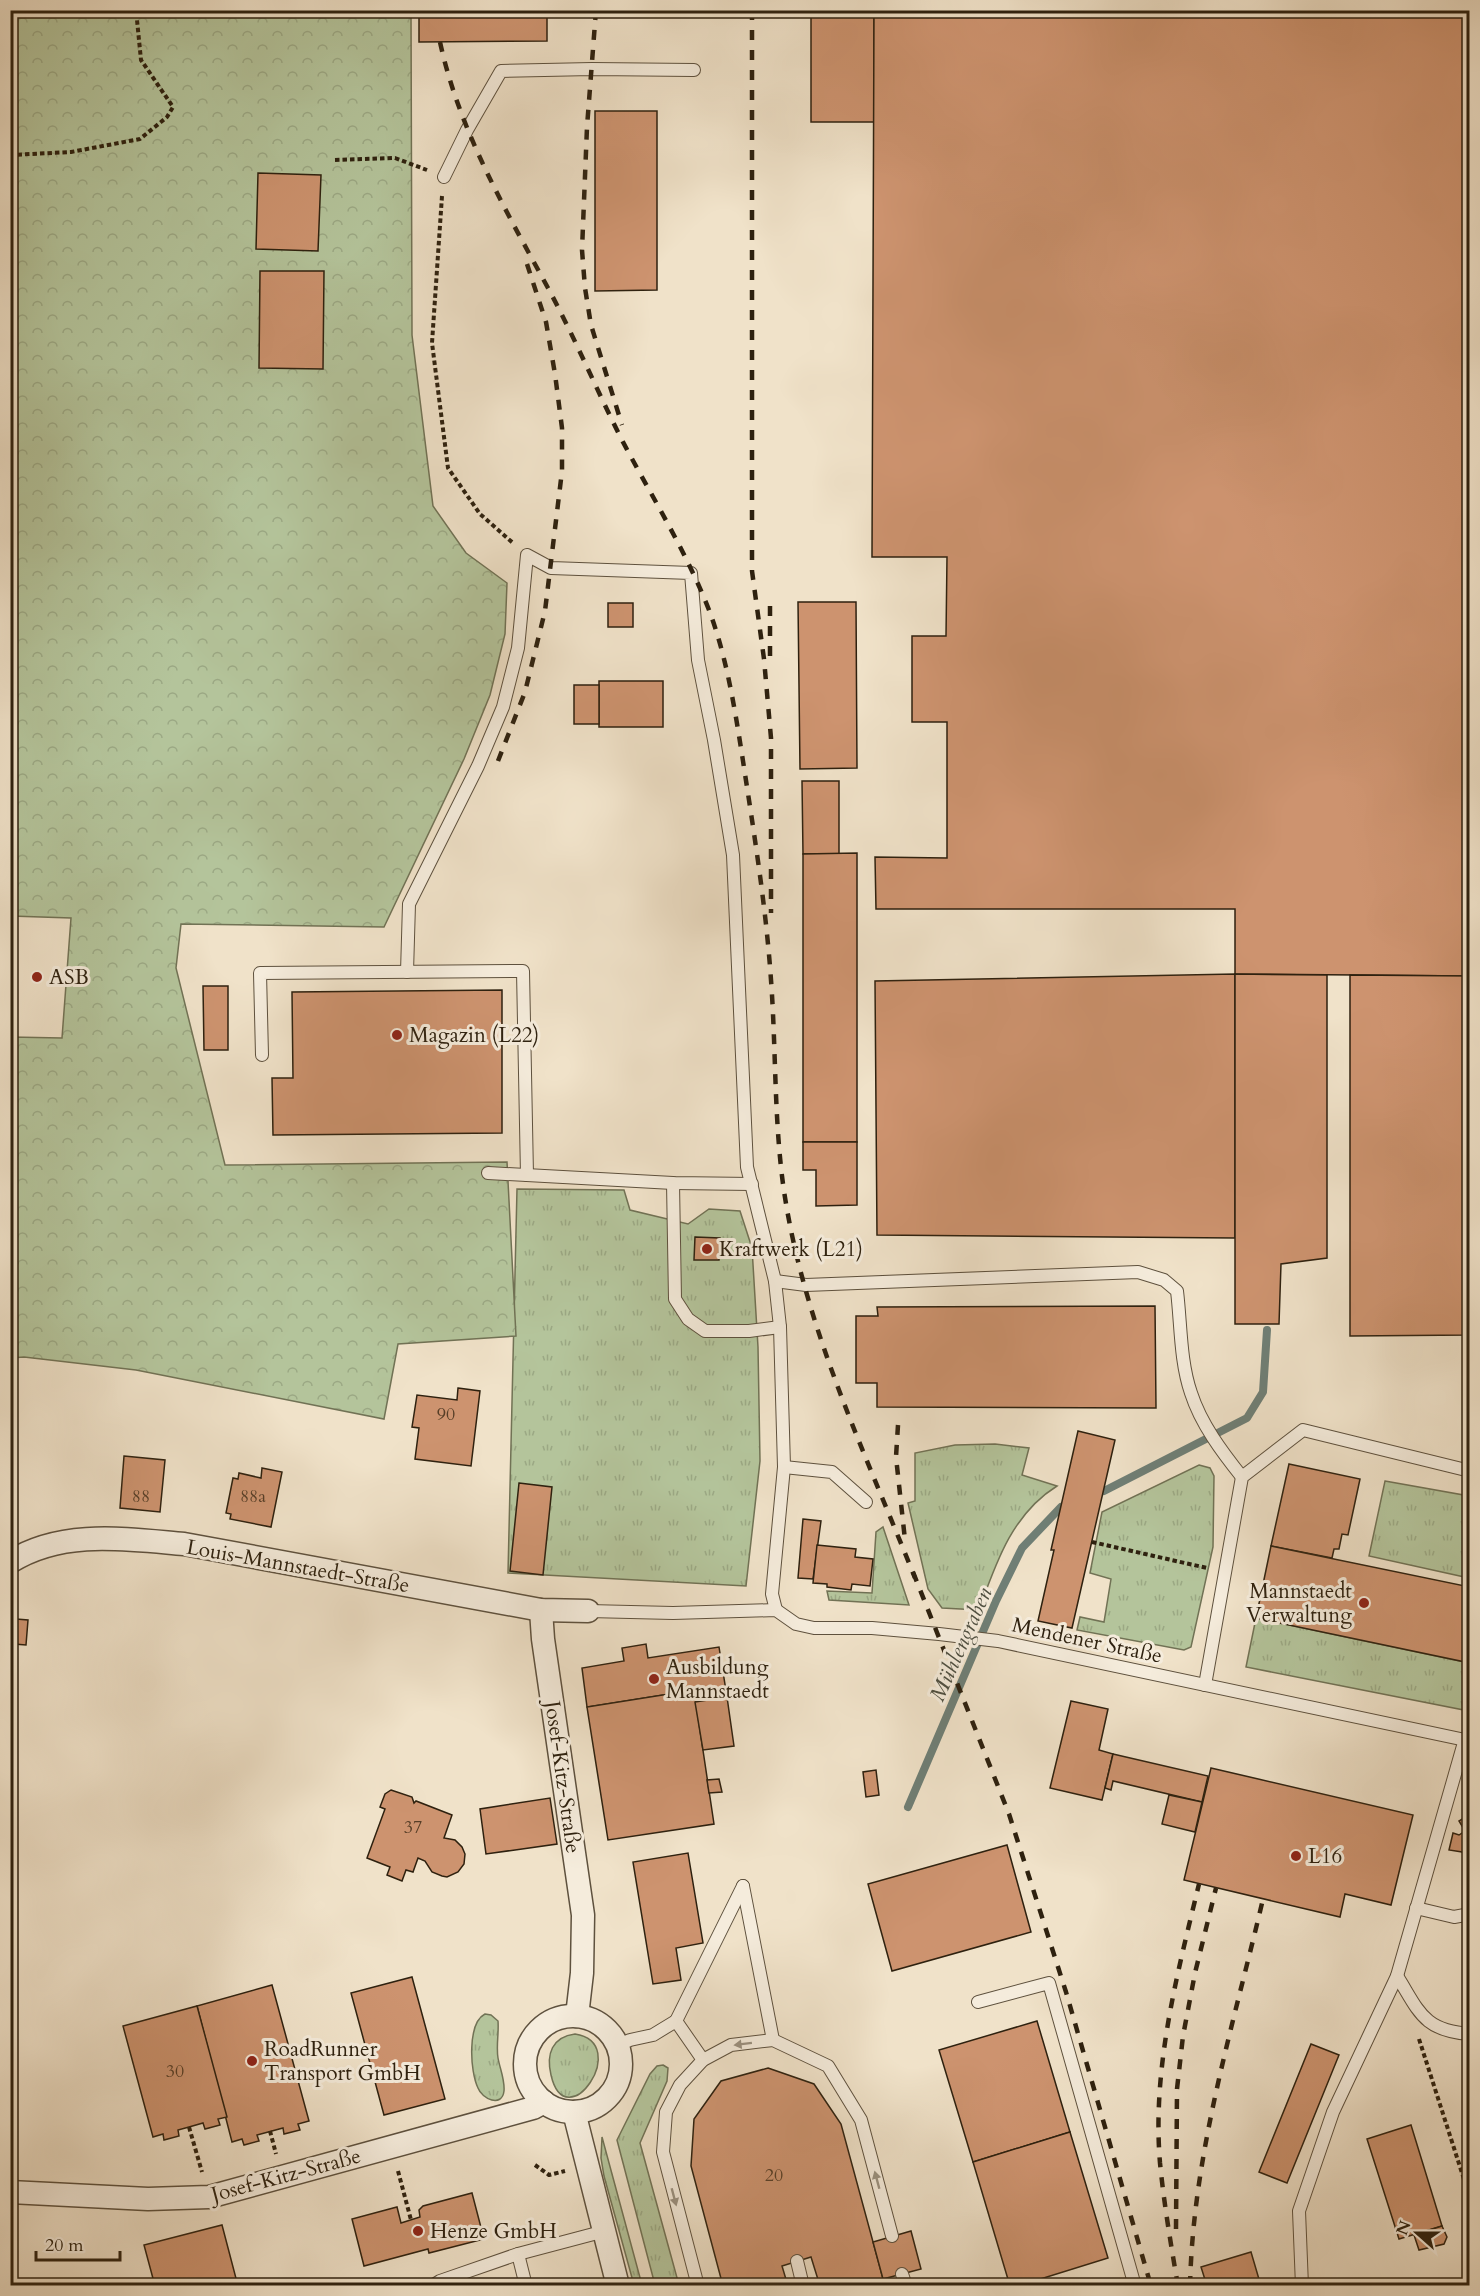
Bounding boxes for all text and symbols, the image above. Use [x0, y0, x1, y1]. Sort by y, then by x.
place label: ASB [49, 963, 89, 992]
marker: ASB [30, 970, 44, 984]
place label: Magazin (L22) [409, 1021, 539, 1050]
marker: Magazin (L22) [390, 1028, 404, 1042]
place label: Kraftwerk (L21) [719, 1235, 863, 1264]
marker: Kraftwerk (L21) [700, 1242, 714, 1256]
house number: 90 [437, 1402, 455, 1427]
house number: 88 [132, 1484, 150, 1509]
house number: 88a [240, 1484, 266, 1509]
street label: Louis-Mannstaedt-Straße [184, 1533, 412, 1600]
place label: Mannstaedt Verwaltung [1246, 1577, 1352, 1630]
water label: Mühlengraben [922, 1582, 1000, 1706]
marker: Mannstaedt Verwaltung [1357, 1596, 1371, 1610]
street label: Mendener Straße [1009, 1610, 1165, 1671]
place label: Ausbildung Mannstaedt [666, 1653, 769, 1706]
marker: Ausbildung Mannstaedt [647, 1672, 661, 1686]
street label: Josef-Kitz-Straße [537, 1696, 588, 1855]
house number: 37 [404, 1815, 422, 1840]
place label: L16 [1308, 1842, 1342, 1871]
marker: L16 [1289, 1849, 1303, 1863]
place label: RoadRunner Transport GmbH [264, 2035, 421, 2088]
one-way arrow [734, 2039, 753, 2048]
marker: RoadRunner Transport GmbH [245, 2054, 259, 2068]
house number: 30 [166, 2059, 184, 2084]
street label: Josef-Kitz-Straße [205, 2142, 364, 2210]
house number: 20 [765, 2163, 783, 2188]
one-way arrow [871, 2171, 881, 2189]
one-way arrow [670, 2188, 680, 2206]
north arrow [1387, 2203, 1447, 2263]
place label: Henze GmbH [430, 2217, 557, 2246]
text: N [1391, 2217, 1417, 2238]
scale bar [36, 2224, 120, 2262]
marker: Henze GmbH [411, 2224, 425, 2238]
text: 20 m [45, 2233, 84, 2258]

